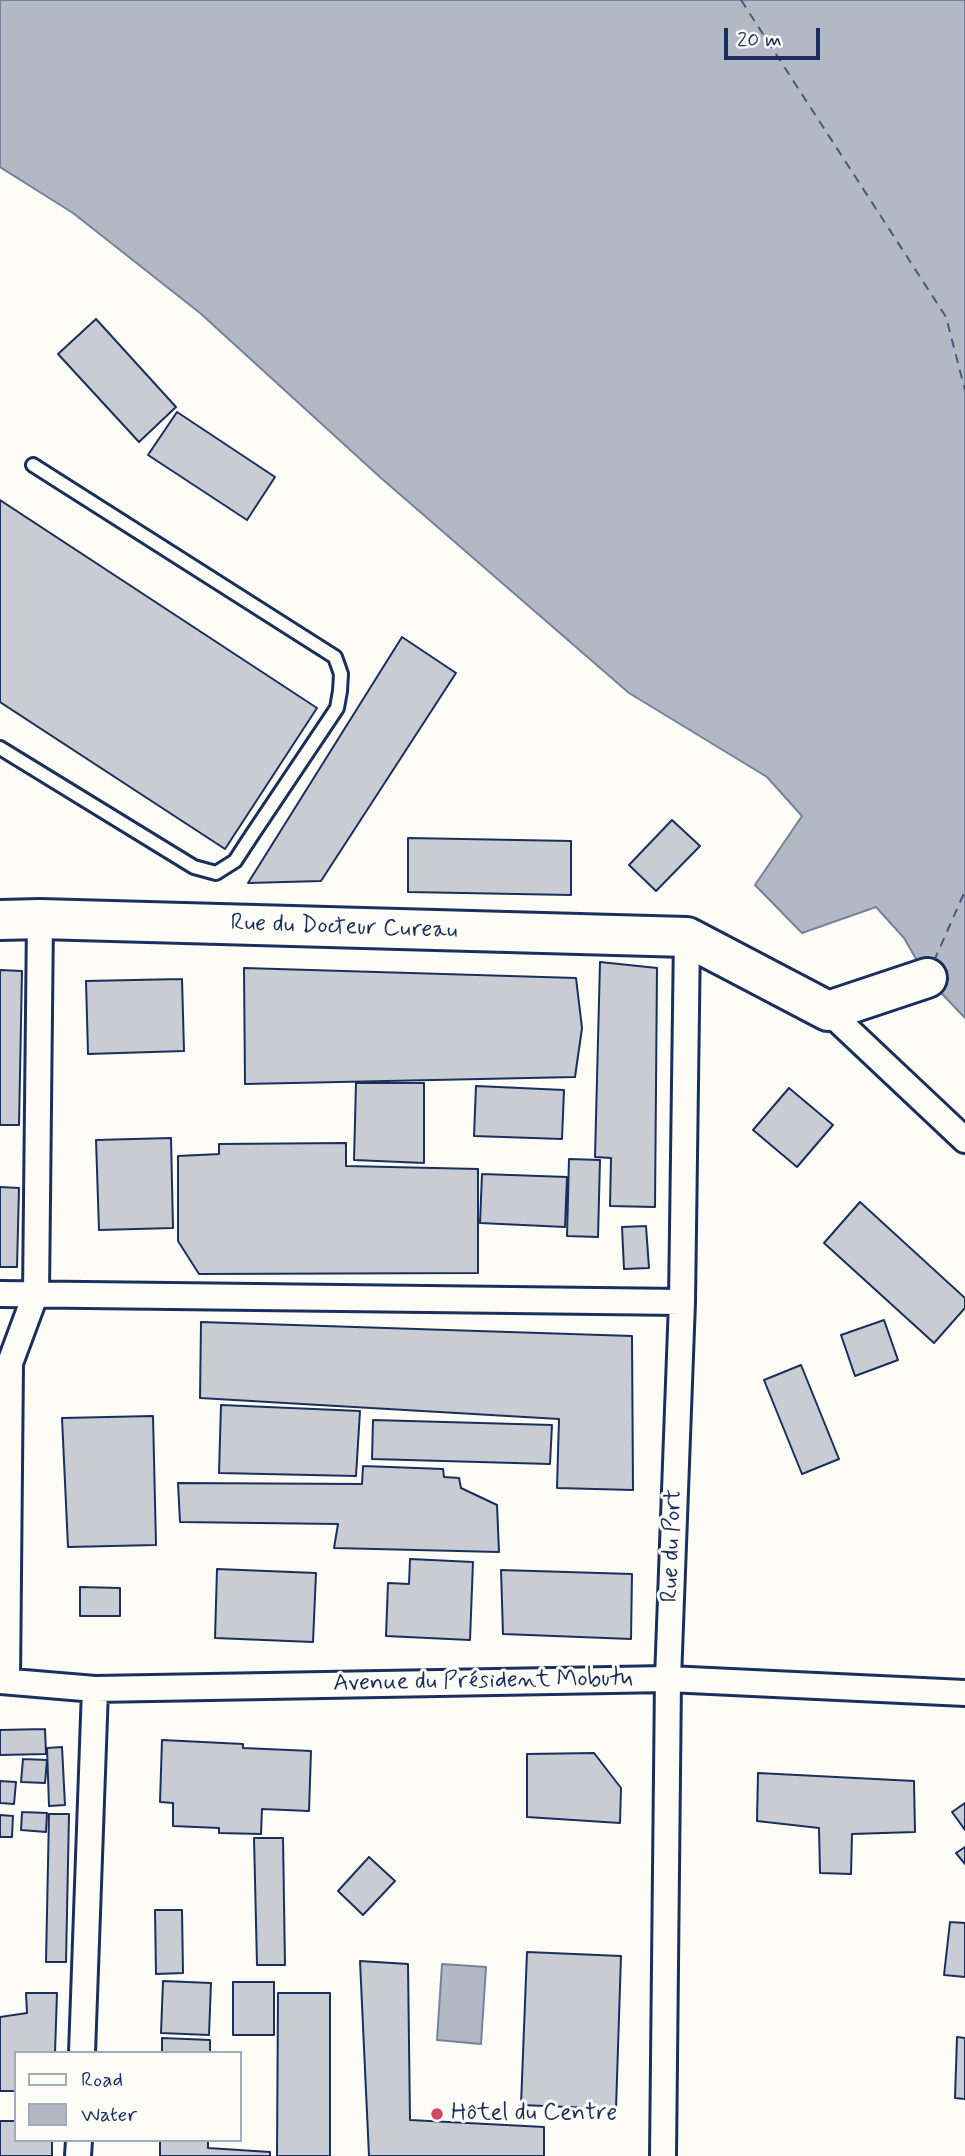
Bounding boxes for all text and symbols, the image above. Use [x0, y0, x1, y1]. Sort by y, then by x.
scale bar [727, 14, 823, 58]
text: 20 m [737, 26, 782, 54]
street label: Rue du Docteur Cureau [230, 910, 458, 946]
street label: Rue du Port [657, 1489, 689, 1603]
street label: Avenue du Président Mobutu [333, 1665, 633, 1699]
legend [14, 2051, 242, 2142]
text: Road [81, 2066, 123, 2094]
place label: Hôtel du Centre [451, 2100, 617, 2128]
text: Water [81, 2101, 137, 2129]
marker: Hôtel du Centre [429, 2106, 445, 2122]

